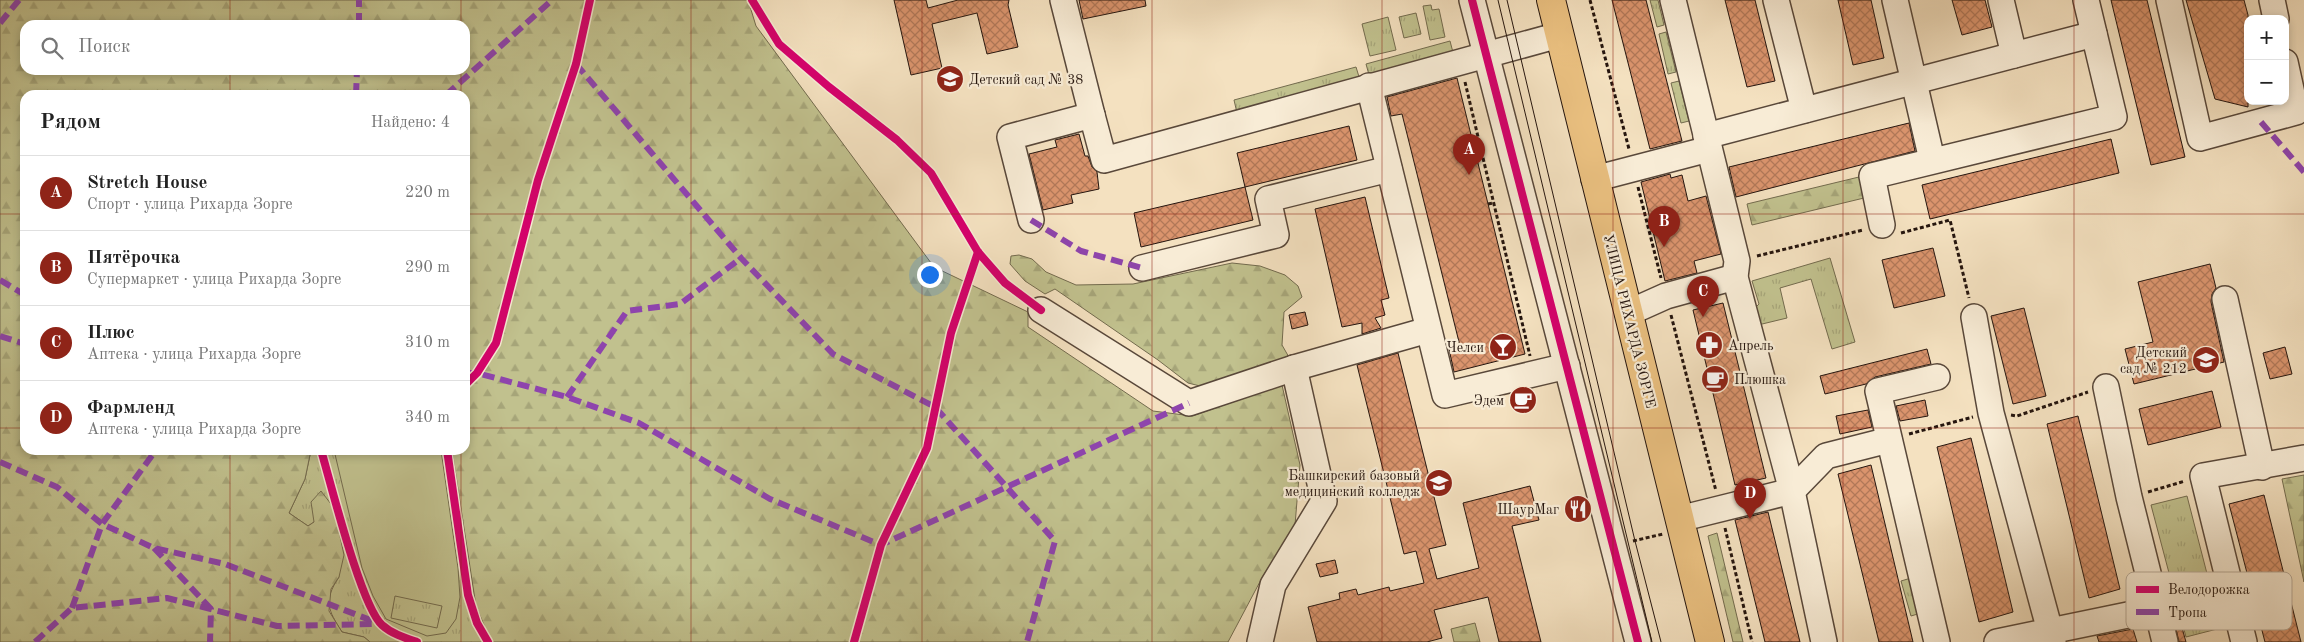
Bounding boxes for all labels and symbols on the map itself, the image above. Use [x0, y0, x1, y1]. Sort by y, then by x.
school or university icon: Детский сад № 38 [935, 64, 965, 94]
place label: Детский сад № 38 [969, 73, 1083, 87]
pin: A [1453, 134, 1485, 175]
pin: B [1648, 206, 1680, 247]
street label: УЛИЦА РИХАРДА ЗОРГЕ [1601, 233, 1657, 410]
your location [917, 262, 943, 288]
pin: C [1687, 276, 1719, 317]
pharmacy icon: Апрель [1694, 330, 1724, 360]
bar icon: Челси [1488, 332, 1518, 362]
place label: Апрель [1728, 339, 1774, 353]
place label: Челси [1447, 341, 1484, 355]
school or university icon: Детский сад № 212 [2191, 345, 2221, 375]
place label: Детский сад № 212 [2120, 346, 2187, 376]
cafe icon: Плюшка [1700, 364, 1730, 394]
place label: Плюшка [1734, 373, 1786, 387]
cafe icon: Эдем [1508, 385, 1538, 415]
place label: Эдем [1474, 394, 1504, 408]
school or university icon: Башкирский базовый медицинский колледж [1424, 468, 1454, 498]
place label: Башкирский базовый медицинский колледж [1285, 469, 1420, 499]
pin: D [1734, 478, 1766, 519]
restaurant icon: ШаурМаг [1563, 494, 1593, 524]
place label: ШаурМаг [1497, 503, 1559, 517]
legend [2126, 572, 2292, 630]
text: Велодорожка [2168, 583, 2250, 597]
text: Тропа [2168, 606, 2207, 620]

